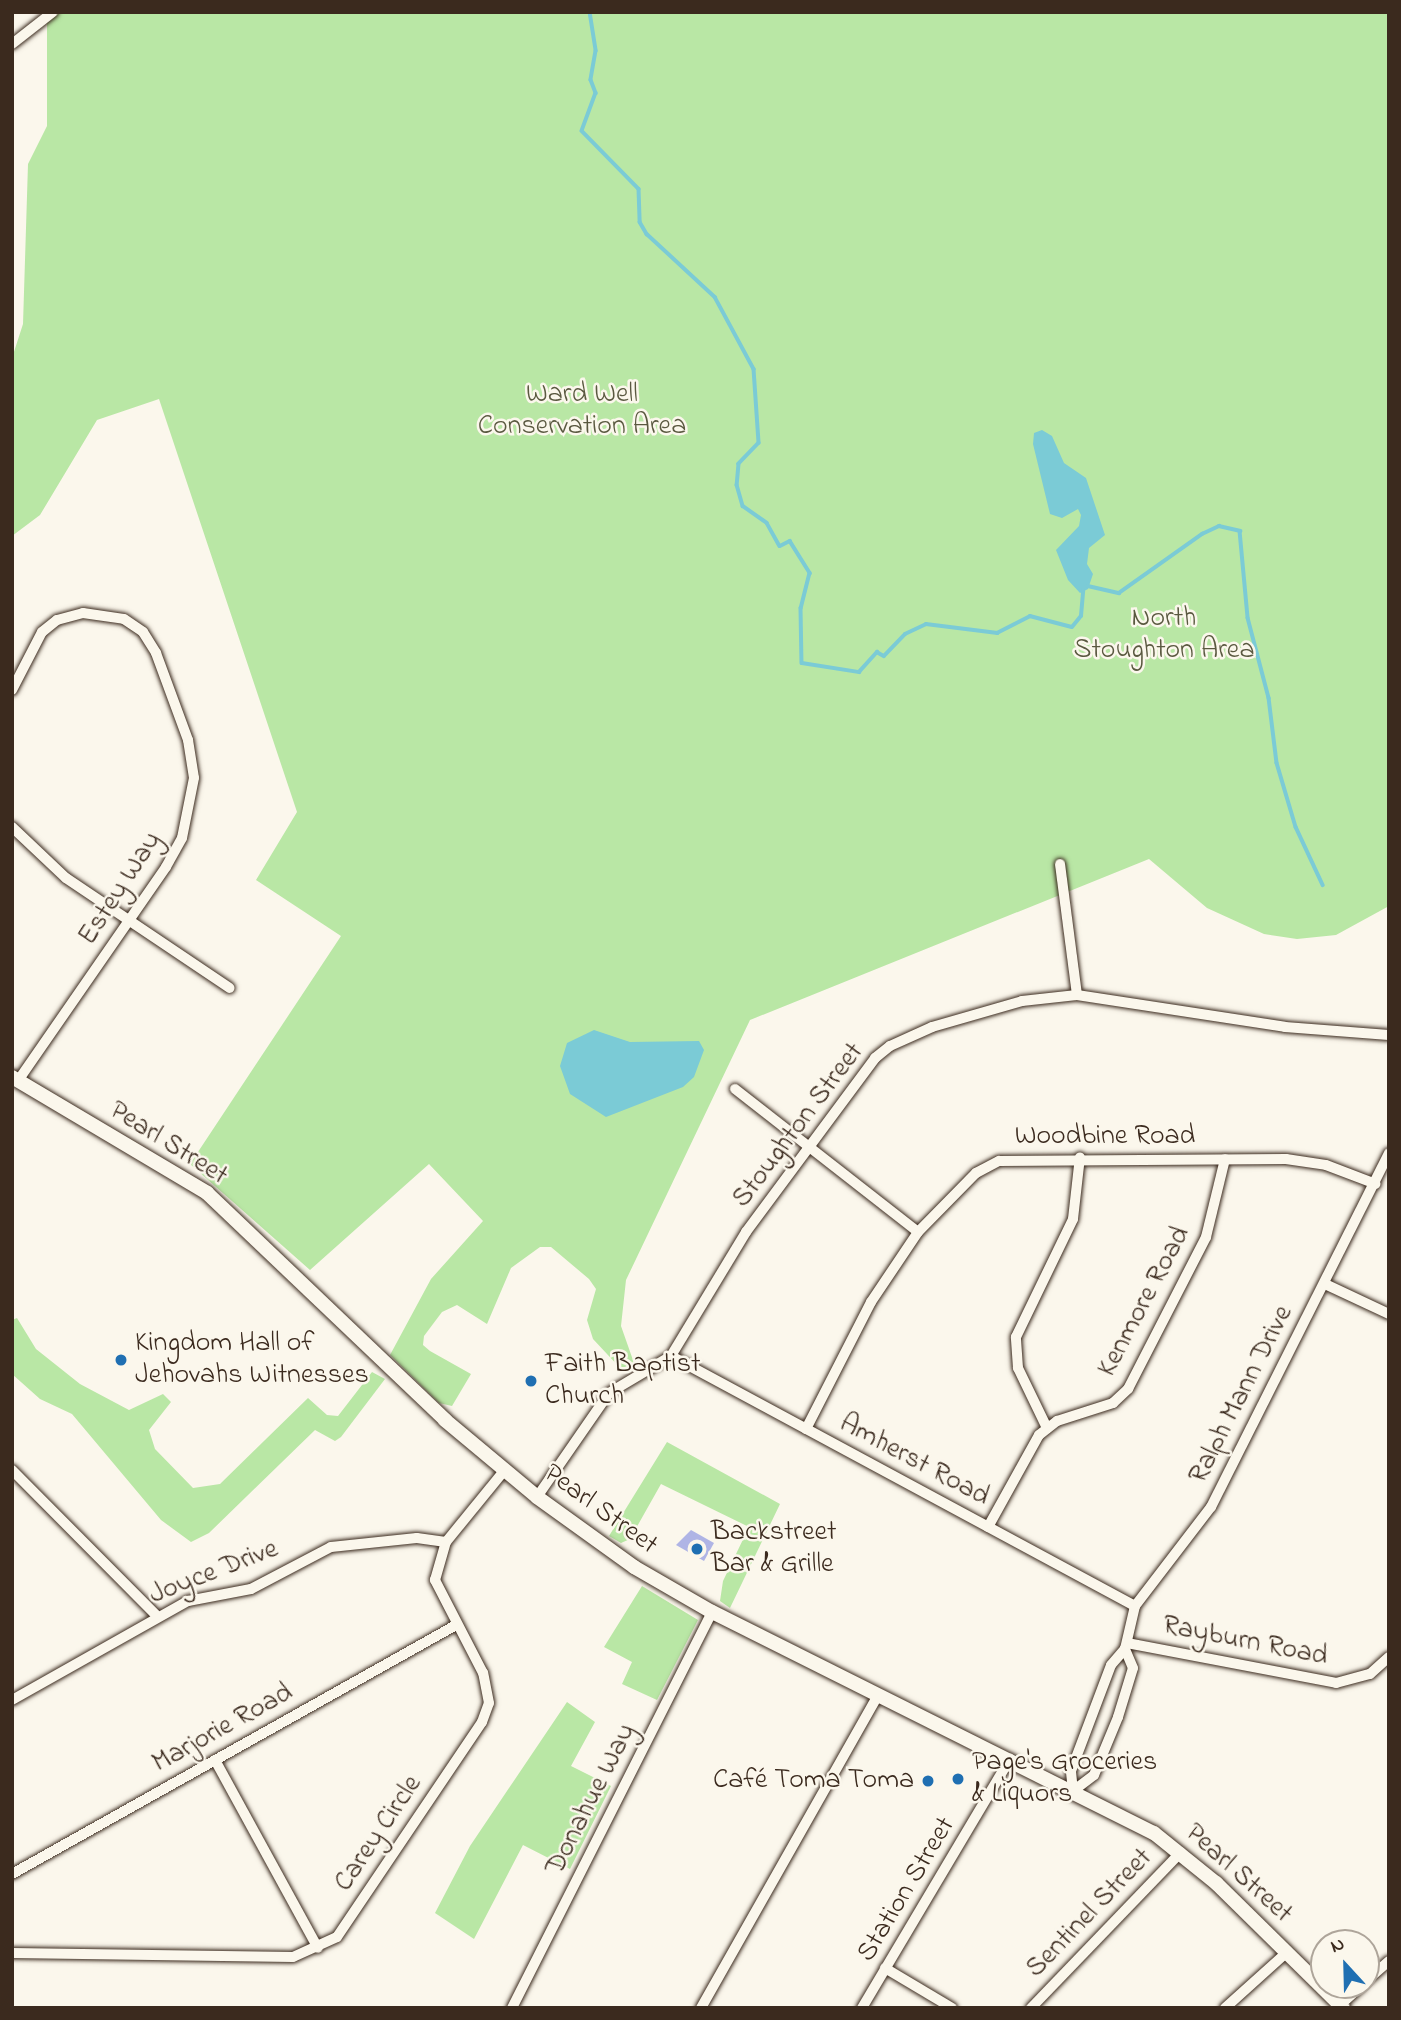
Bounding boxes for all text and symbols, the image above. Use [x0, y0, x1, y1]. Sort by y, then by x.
park label: Ward Well Conservation Area [478, 378, 686, 444]
park label: North Stoughton Area [1073, 602, 1255, 668]
street label: Estey Way [72, 826, 170, 952]
street label: Stoughton Street [726, 1037, 872, 1215]
street label: Pearl Street [103, 1094, 233, 1194]
street label: Woodbine Road [1015, 1120, 1195, 1154]
street label: Kenmore Road [1091, 1221, 1199, 1383]
street label: Ralph Mann Drive [1183, 1300, 1301, 1490]
place label: Kingdom Hall of Jehovahs Witnesses [135, 1327, 369, 1393]
place label: Faith Baptist Church [545, 1348, 700, 1414]
marker: Kingdom Hall of Jehovahs Witnesses [113, 1352, 129, 1368]
marker: Faith Baptist Church [523, 1373, 539, 1389]
street label: Amherst Road [833, 1407, 995, 1515]
street label: Pearl Street [536, 1457, 664, 1563]
place label: Backstreet Bar & Grille [711, 1516, 836, 1582]
street label: Joyce Drive [145, 1533, 283, 1613]
marker: Backstreet Bar & Grille [689, 1541, 705, 1557]
street label: Rayburn Road [1160, 1610, 1330, 1674]
street label: Marjorie Road [147, 1677, 299, 1781]
street label: Donahue Way [540, 1719, 644, 1881]
place label: Page's Groceries & Liquors [972, 1746, 1157, 1812]
place label: Café Toma Toma [713, 1764, 914, 1798]
street label: Carey Circle [328, 1769, 430, 1899]
marker: Page's Groceries & Liquors [950, 1771, 966, 1787]
marker: Café Toma Toma [920, 1773, 936, 1789]
street label: Station Street [851, 1812, 963, 1968]
street label: Pearl Street [1177, 1817, 1299, 1931]
street label: Sentinel Street [1020, 1842, 1160, 1986]
north arrow [1310, 1929, 1380, 1999]
text: N [1327, 1931, 1349, 1961]

